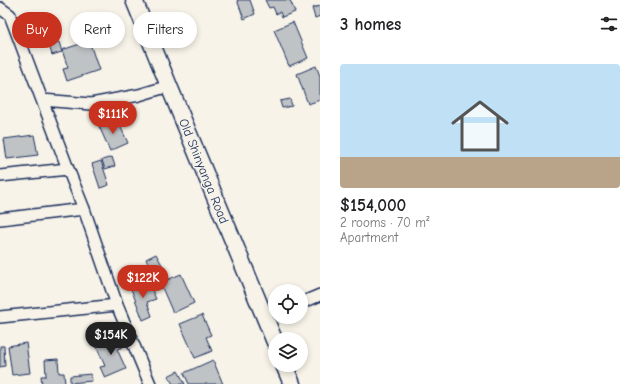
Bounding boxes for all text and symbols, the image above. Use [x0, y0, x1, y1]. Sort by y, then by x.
chip: Buy [12, 12, 62, 48]
chip: Rent [70, 12, 125, 48]
chip: Filters [133, 12, 197, 48]
icon: filters [598, 13, 620, 35]
text: 3 homes [340, 15, 401, 34]
icon: home [444, 90, 516, 162]
pin: $111K [85, 101, 141, 135]
text: $111K [98, 106, 128, 121]
street label: Old Shinyanga Road [176, 116, 232, 226]
text: $154,000 [340, 196, 406, 215]
text: 2 rooms · 70 m² [340, 215, 429, 230]
text: Apartment [340, 230, 398, 245]
pin: $122K [115, 265, 171, 299]
text: $122K [126, 270, 160, 285]
map controls [268, 284, 308, 372]
button: locate [268, 284, 308, 324]
pin: $154K [83, 322, 139, 356]
text: $154K [94, 327, 128, 342]
button: layers [268, 332, 308, 372]

